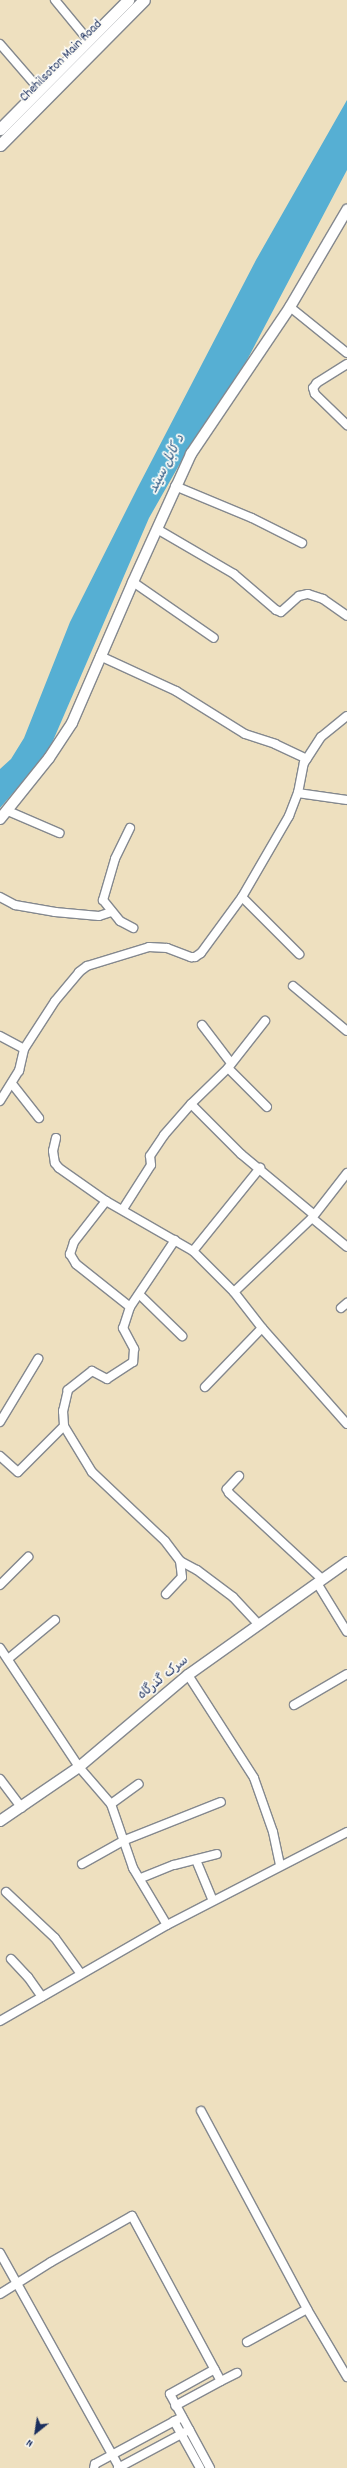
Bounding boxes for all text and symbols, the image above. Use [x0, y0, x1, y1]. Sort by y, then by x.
street label: Chehilsoton Main Road [18, 18, 106, 106]
water label: د کابل سيند [145, 432, 189, 496]
street label: سرک گذرگاه [135, 1654, 193, 1704]
north arrow [16, 2412, 56, 2452]
text: N [24, 2434, 36, 2451]

